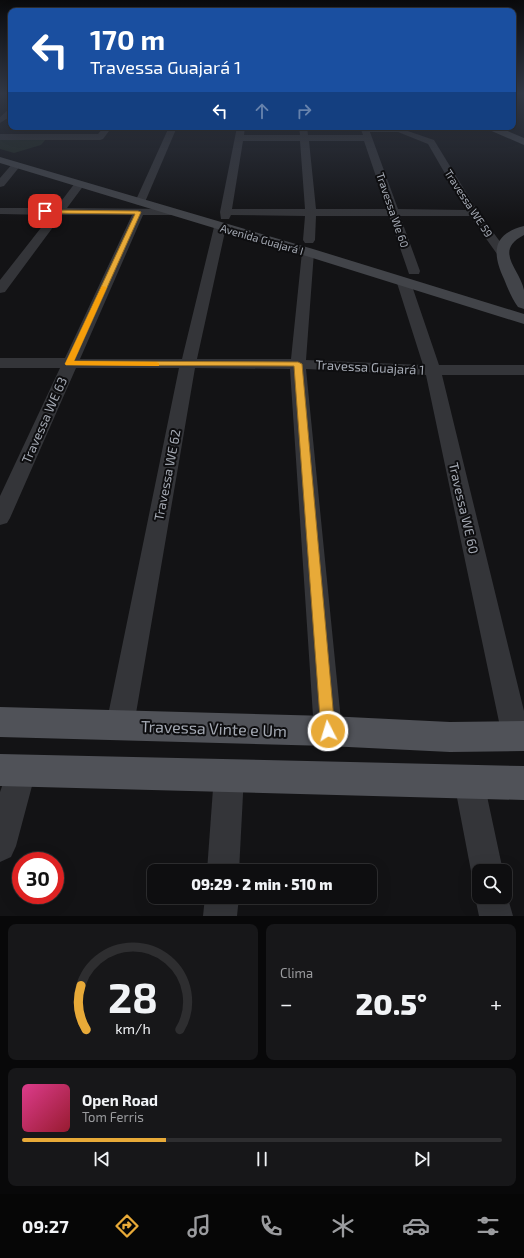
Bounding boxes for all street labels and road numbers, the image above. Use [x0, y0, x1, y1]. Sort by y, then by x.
street label: Travessa WE 59 [442, 167, 496, 239]
street label: Travessa We 60 [374, 171, 412, 249]
street label: Avenida Guajará I [219, 221, 305, 258]
street label: Travessa Guajará 1 [315, 356, 425, 378]
street label: Travessa WE 63 [18, 374, 70, 466]
street label: Travessa WE 62 [150, 428, 184, 522]
street label: Travessa WE 60 [446, 461, 482, 555]
street label: Travessa Vinte e Um [141, 716, 287, 740]

